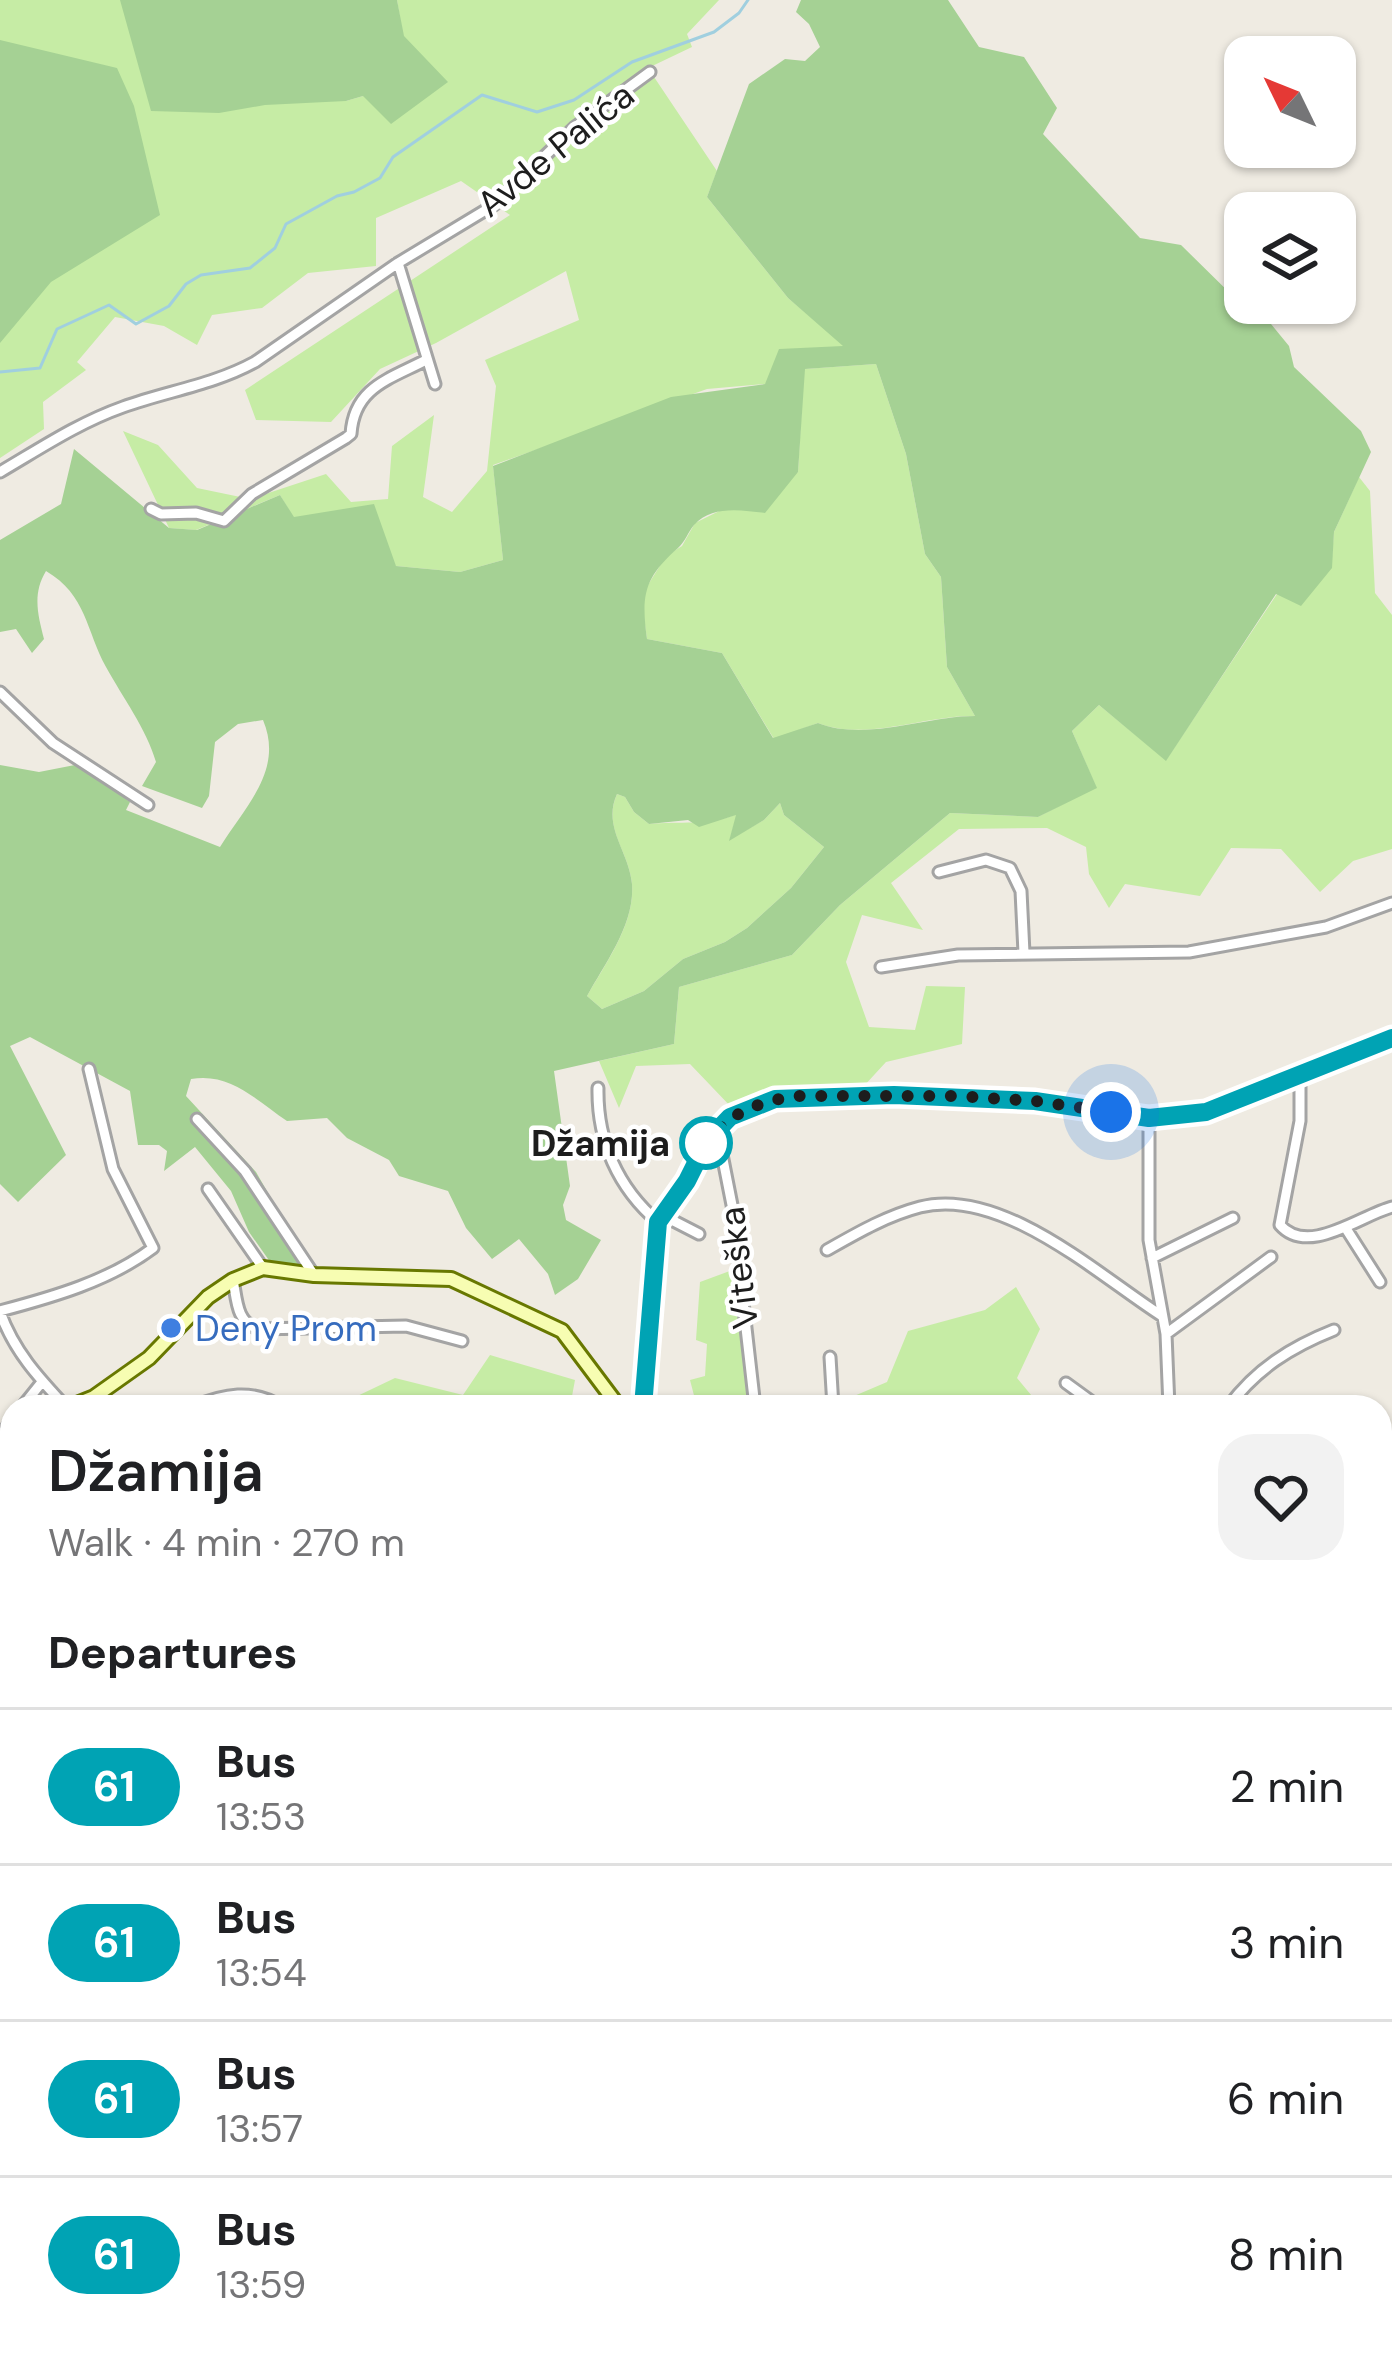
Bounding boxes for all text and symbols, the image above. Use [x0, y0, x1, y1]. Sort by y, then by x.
north arrow [1224, 36, 1356, 168]
map controls [1224, 36, 1356, 324]
street label: Avde Palića [467, 72, 644, 227]
button: layers [1224, 192, 1356, 324]
your location [1081, 1082, 1141, 1142]
marker: Džamija [681, 1118, 731, 1168]
place label: Džamija [531, 1120, 670, 1167]
street label: Viteška [708, 1204, 769, 1332]
place label: Deny Prom [195, 1305, 377, 1352]
marker: Deny Prom [158, 1315, 184, 1341]
text: Džamija [48, 1434, 264, 1509]
button: heart [1218, 1434, 1344, 1560]
text: Walk · 4 min · 270 m [48, 1517, 405, 1568]
text: Departures [48, 1623, 297, 1682]
text: Bus [216, 1732, 296, 1791]
text: 2 min [1229, 1757, 1344, 1816]
text: 61 [93, 1759, 135, 1814]
text: 13:53 [216, 1791, 306, 1842]
text: Bus [216, 1888, 296, 1947]
text: 3 min [1229, 1913, 1344, 1972]
text: 61 [93, 1915, 135, 1970]
text: 13:54 [216, 1947, 307, 1998]
text: Bus [216, 2044, 296, 2103]
text: 6 min [1227, 2069, 1344, 2128]
text: 61 [93, 2071, 135, 2126]
text: 13:57 [216, 2103, 303, 2154]
text: Bus [216, 2200, 296, 2259]
text: 8 min [1228, 2225, 1344, 2284]
text: 61 [93, 2227, 135, 2282]
text: 13:59 [216, 2259, 306, 2310]

